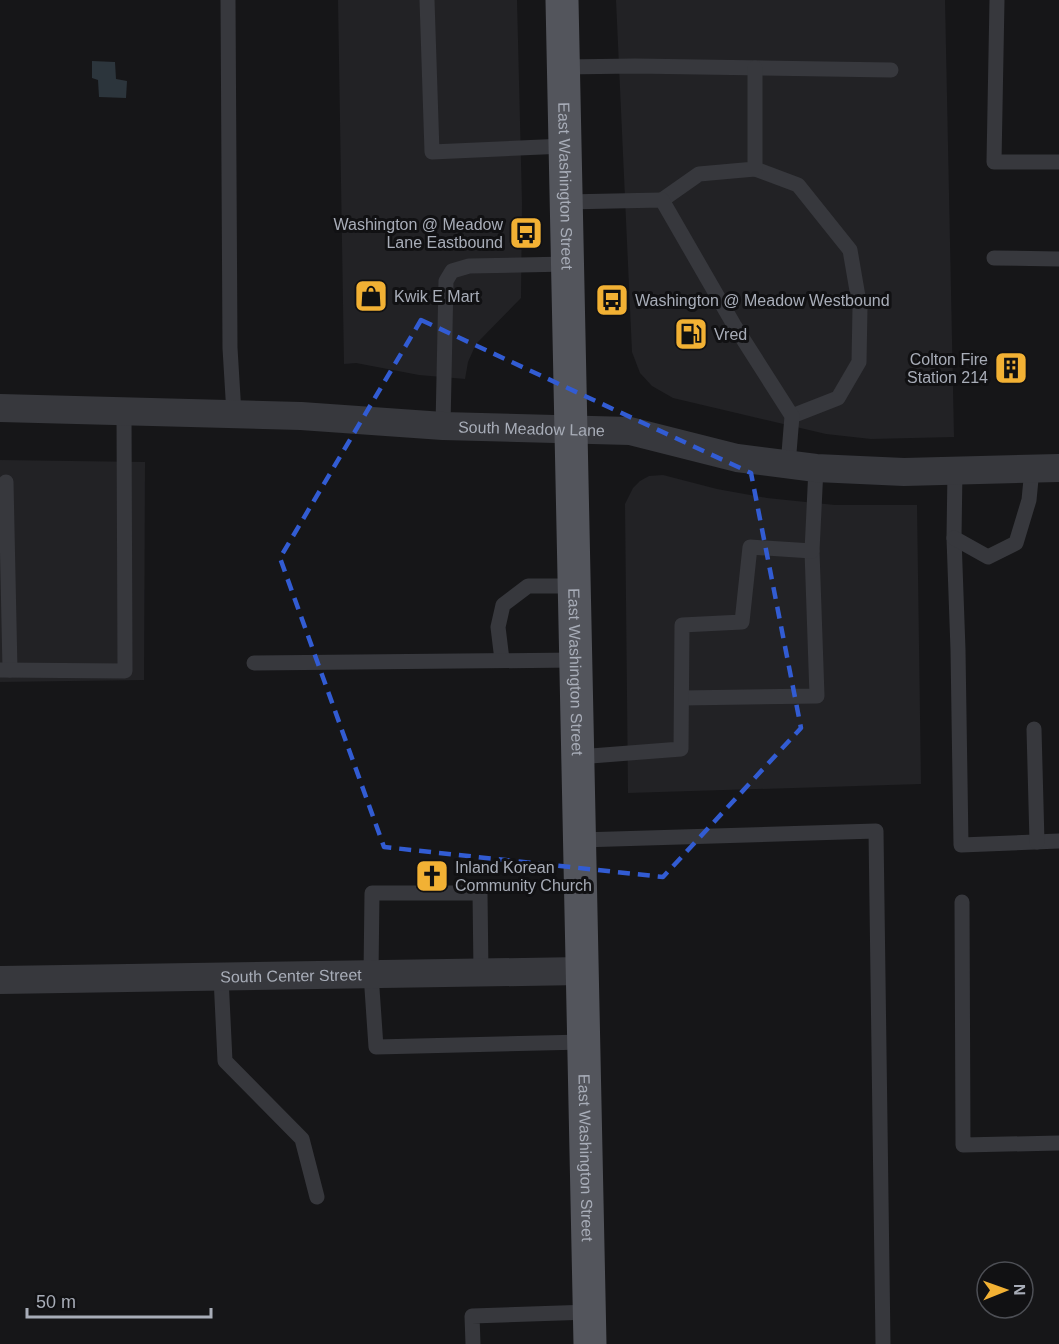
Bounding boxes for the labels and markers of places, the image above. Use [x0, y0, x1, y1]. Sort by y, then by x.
bus stop icon: Washington @ Meadow Lane Eastbound [508, 215, 544, 251]
place label: Washington @ Meadow Lane Eastbound [333, 216, 503, 251]
shop icon: Kwik E Mart [353, 278, 389, 314]
bus stop icon: Washington @ Meadow Westbound [594, 282, 630, 318]
place label: Kwik E Mart [394, 288, 480, 305]
place label: Washington @ Meadow Westbound [635, 292, 890, 309]
fuel station icon: Vred [673, 316, 709, 352]
place label: Vred [714, 326, 747, 343]
building icon: Colton Fire Station 214 [993, 350, 1029, 386]
place label: Colton Fire Station 214 [907, 351, 988, 386]
church icon: Inland Korean Community Church [414, 858, 450, 894]
place label: Inland Korean Community Church [455, 859, 592, 894]

